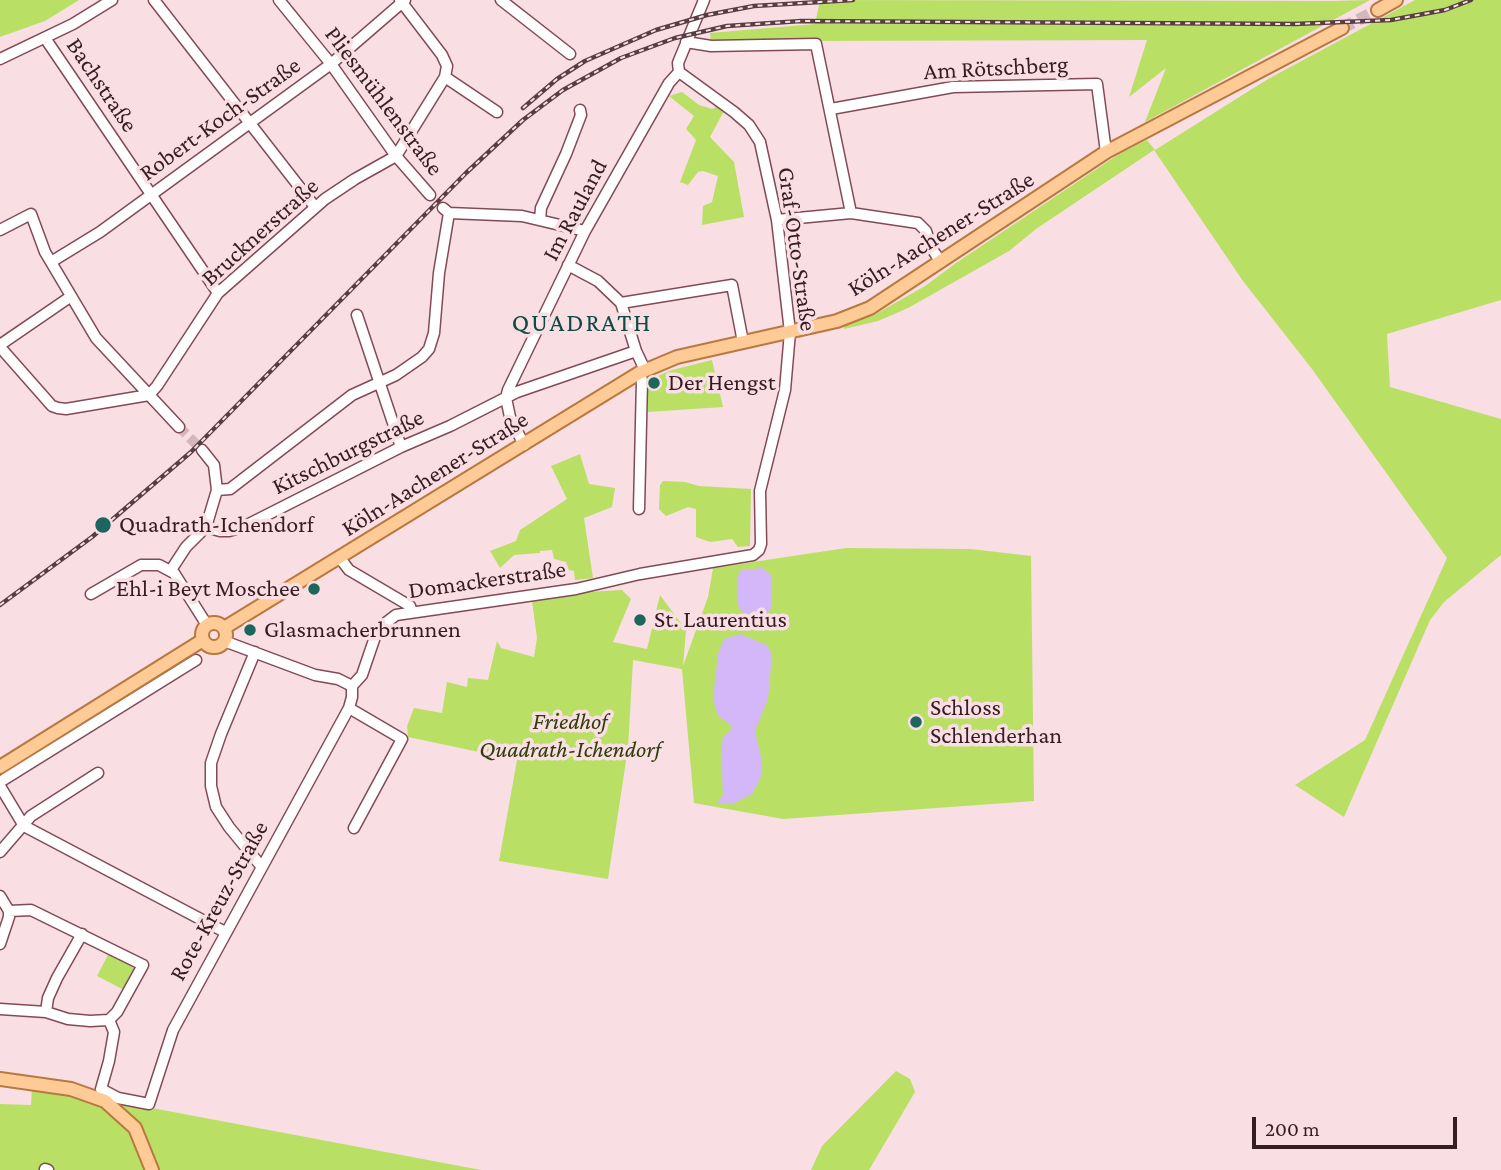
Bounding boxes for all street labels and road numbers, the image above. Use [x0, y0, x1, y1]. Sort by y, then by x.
street label: Pliesmühlenstraße [318, 21, 450, 181]
street label: Bachstraße [60, 32, 144, 138]
street label: Am Rötschberg [923, 50, 1069, 86]
street label: Robert-Koch-Straße [134, 51, 306, 187]
street label: Im Rauland [536, 154, 614, 266]
street label: Graf-Otto-Straße [771, 165, 823, 333]
street label: Köln-Aachener-Straße [843, 165, 1039, 303]
street label: Brucknerstraße [195, 172, 325, 292]
street label: Kitschburgstraße [268, 403, 428, 501]
street label: Köln-Aachener-Straße [337, 405, 533, 543]
street label: Domackerstraße [406, 555, 568, 605]
street label: Rote-Kreuz-Straße [163, 816, 275, 986]

